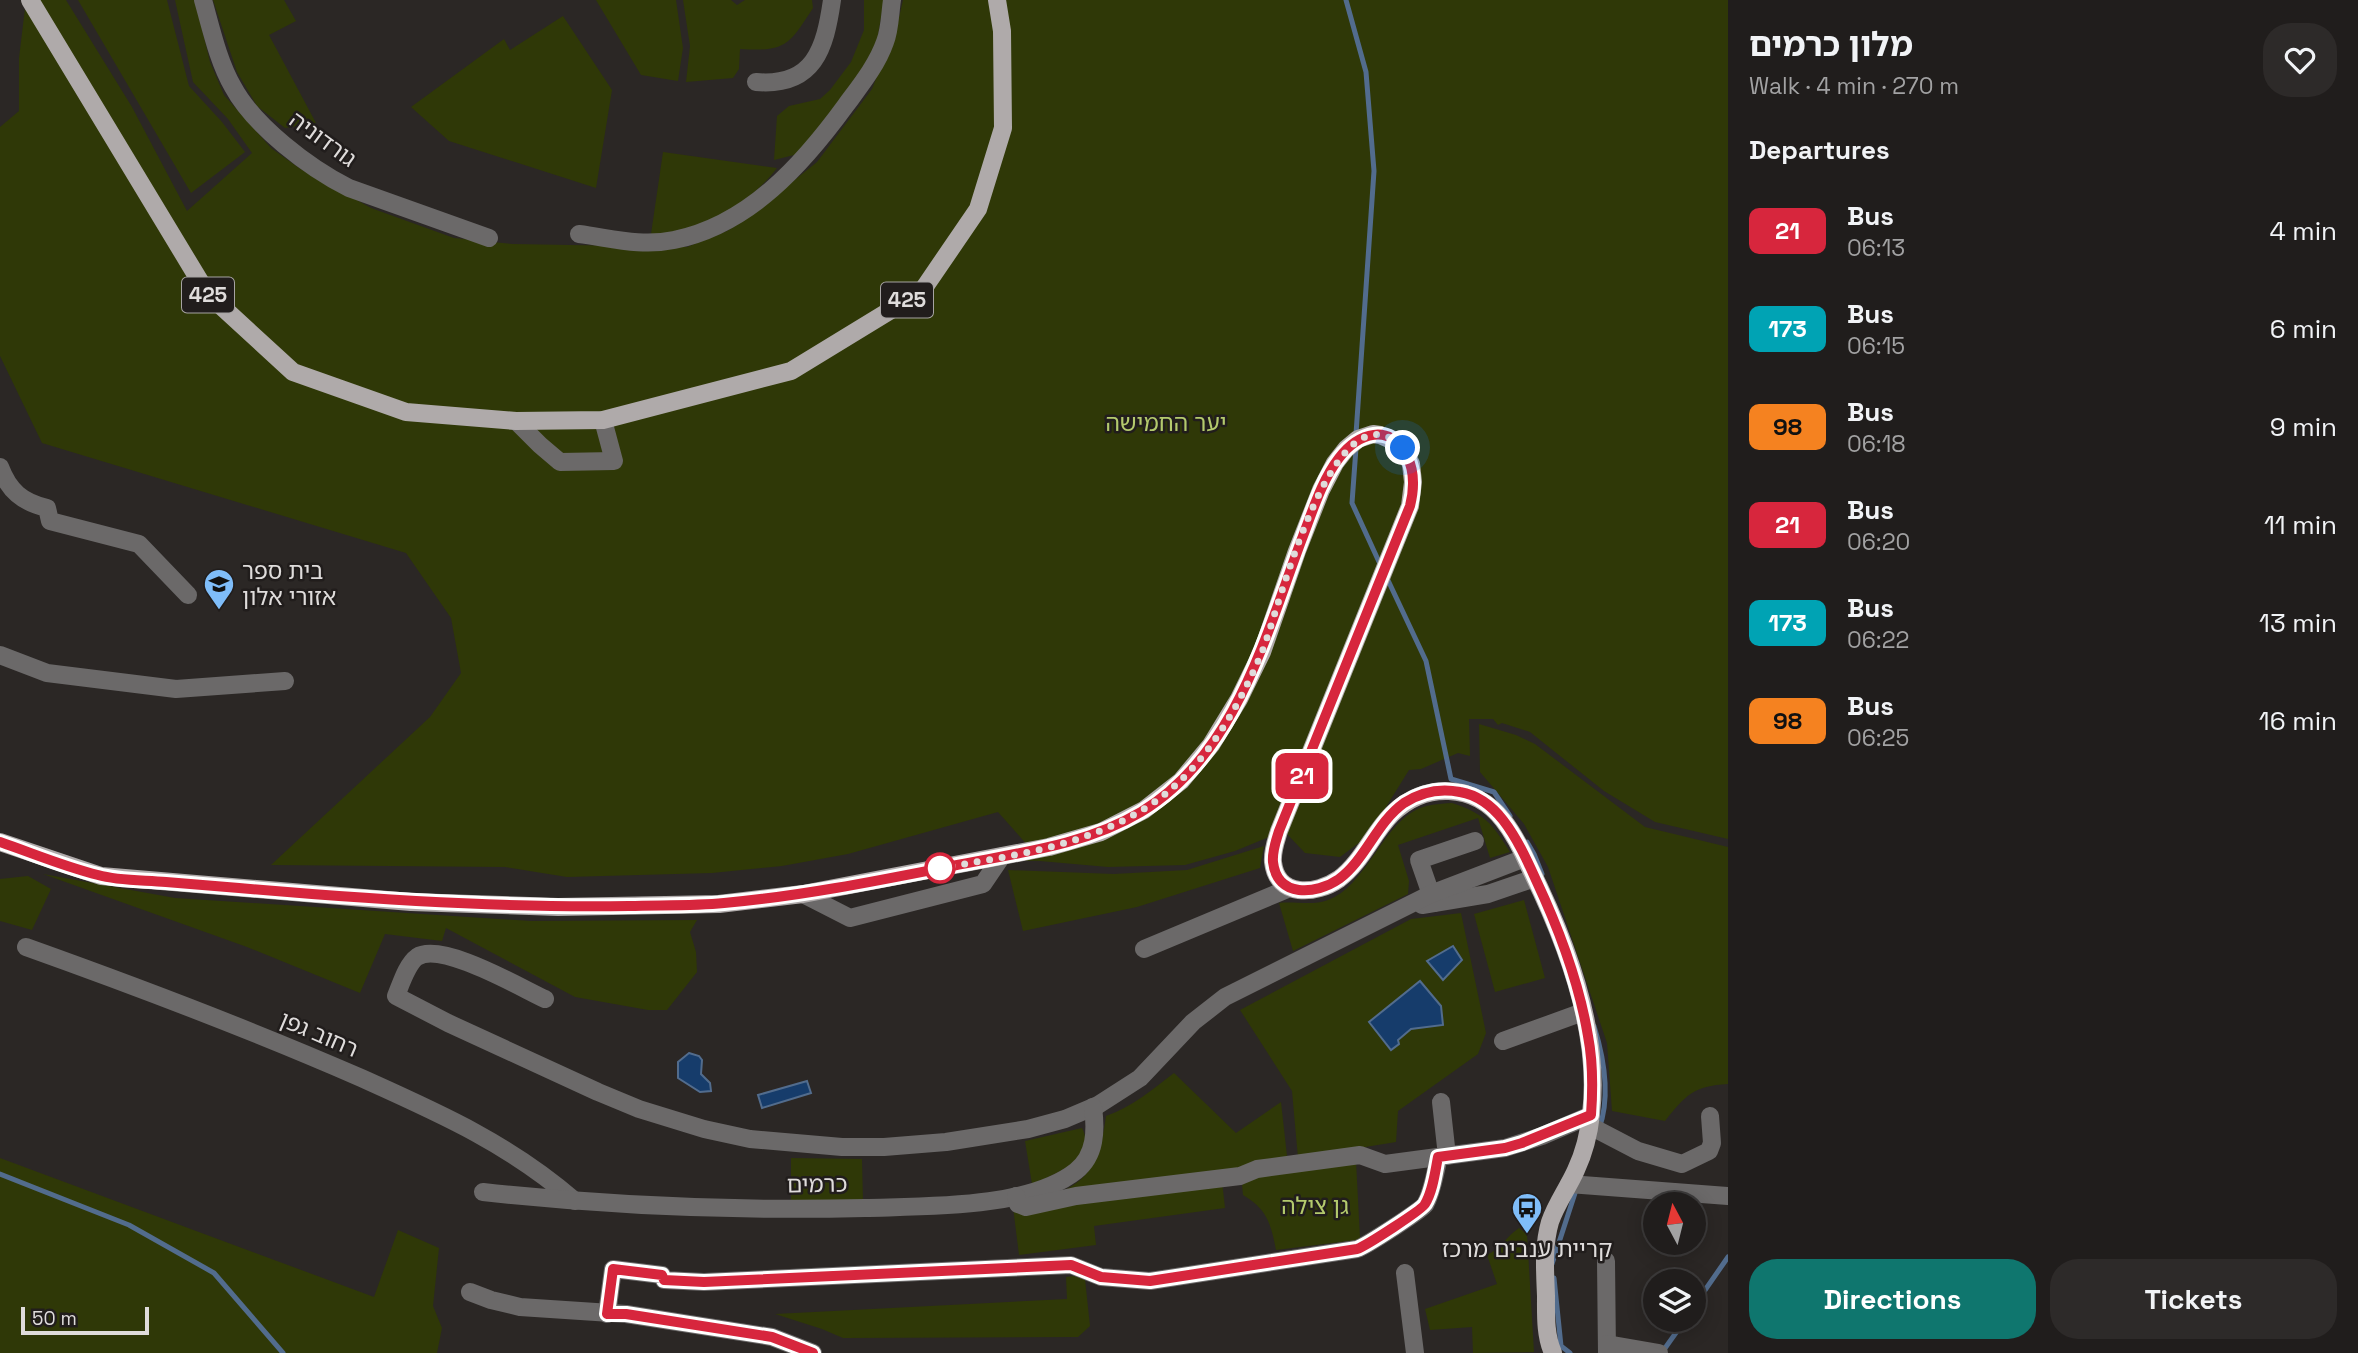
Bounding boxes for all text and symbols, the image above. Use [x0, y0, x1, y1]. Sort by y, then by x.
button: heart [2263, 23, 2337, 97]
text: מלון כרמים [1749, 24, 1913, 66]
text: Walk · 4 min · 270 m [1749, 71, 1959, 101]
street label: גורדוניה [284, 105, 363, 174]
text: Departures [1749, 133, 1890, 167]
text: Bus [1847, 199, 1894, 233]
text: 4 min [2269, 214, 2337, 248]
text: 21 [1775, 215, 1800, 246]
text: 06:13 [1847, 233, 1905, 263]
road number: 425 [182, 278, 234, 312]
road number: 425 [881, 282, 933, 318]
text: Bus [1847, 297, 1894, 331]
text: 6 min [2270, 312, 2337, 346]
text: 173 [1768, 313, 1807, 344]
text: 06:15 [1847, 331, 1905, 361]
text: Bus [1847, 395, 1894, 429]
park label: יער החמישה [1105, 408, 1227, 438]
text: 9 min [2270, 410, 2337, 444]
text: 98 [1773, 411, 1802, 442]
text: 06:18 [1847, 429, 1906, 459]
your location [1385, 430, 1420, 465]
text: Bus [1847, 493, 1894, 527]
text: 11 min [2264, 508, 2337, 542]
text: 21 [1775, 509, 1800, 540]
text: 06:20 [1847, 527, 1910, 557]
place label: בית ספר אזורי אלון [242, 556, 336, 612]
school or university icon: בית ספר אזורי אלון [202, 567, 236, 611]
text: Bus [1847, 591, 1894, 625]
text: 13 min [2259, 606, 2337, 640]
text: 173 [1768, 607, 1807, 638]
text: 06:22 [1847, 625, 1909, 655]
text: Bus [1847, 689, 1894, 723]
text: 16 min [2259, 704, 2337, 738]
text: 98 [1773, 705, 1802, 736]
text: 06:25 [1847, 723, 1909, 753]
line badge: 21 [1270, 753, 1334, 799]
text: 21 [1289, 760, 1315, 791]
unlabelled marker [925, 853, 955, 883]
street label: רחוב גפן [275, 1004, 363, 1064]
street label: כרמים [786, 1168, 848, 1200]
park label: גן צילה [1281, 1191, 1349, 1221]
bus stop icon: קריית ענבים מרכז [1510, 1191, 1544, 1235]
north arrow [1643, 1192, 1706, 1255]
map controls [1643, 1192, 1706, 1332]
place label: קריית ענבים מרכז [1442, 1234, 1612, 1264]
button: Directions [1749, 1259, 2036, 1339]
button: Tickets [2050, 1259, 2337, 1339]
button: layers [1643, 1269, 1706, 1332]
scale bar [21, 1304, 149, 1336]
text: 50 m [32, 1306, 77, 1331]

